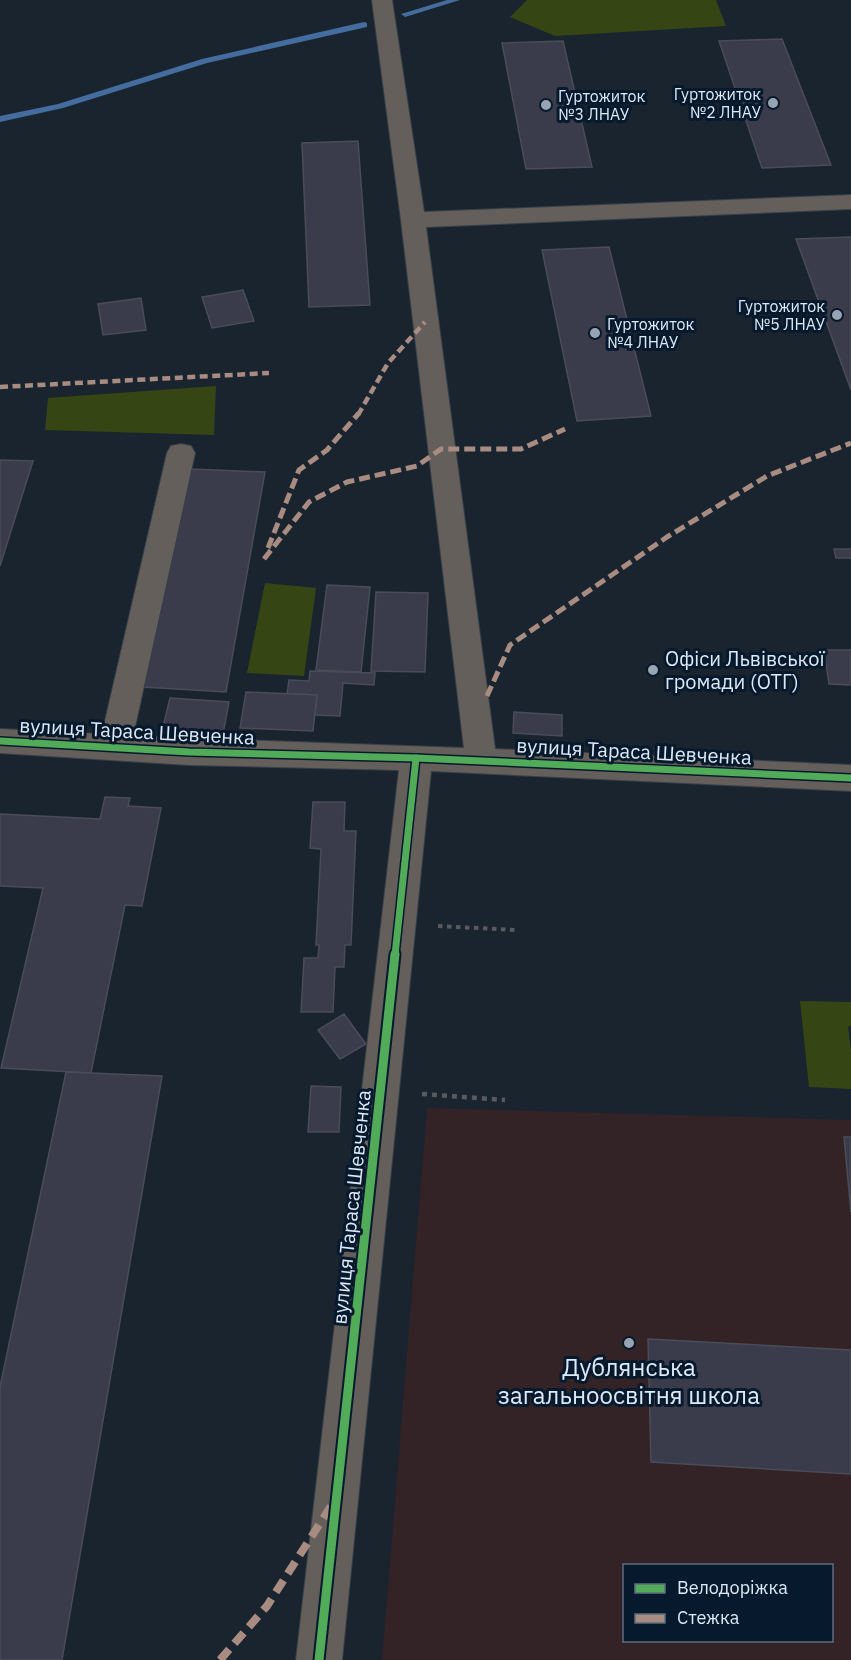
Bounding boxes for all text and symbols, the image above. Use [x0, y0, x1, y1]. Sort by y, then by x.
place label: Гуртожиток №2 ЛНАУ [674, 84, 761, 122]
place label: Гуртожиток №3 ЛНАУ [558, 86, 645, 124]
marker: Гуртожиток №2 ЛНАУ [766, 96, 780, 110]
marker: Гуртожиток №3 ЛНАУ [539, 98, 553, 112]
place label: Гуртожиток №5 ЛНАУ [738, 296, 825, 334]
marker: Гуртожиток №5 ЛНАУ [830, 308, 844, 322]
place label: Гуртожиток №4 ЛНАУ [607, 314, 694, 352]
marker: Гуртожиток №4 ЛНАУ [588, 326, 602, 340]
place label: Офіси Львівської громади (ОТГ) [665, 645, 825, 695]
marker: Офіси Львівської громади (ОТГ) [646, 663, 660, 677]
street label: вулиця Тараса Шевченка [19, 711, 256, 751]
street label: вулиця Тараса Шевченка [516, 731, 753, 771]
street label: вулиця Тараса Шевченка [325, 1088, 377, 1326]
marker: Дублянська загальноосвітня школа [622, 1336, 636, 1350]
place label: Дублянська загальноосвітня школа [498, 1351, 760, 1411]
legend [623, 1564, 833, 1642]
text: Велодоріжка [677, 1576, 788, 1599]
text: Стежка [677, 1606, 740, 1629]

